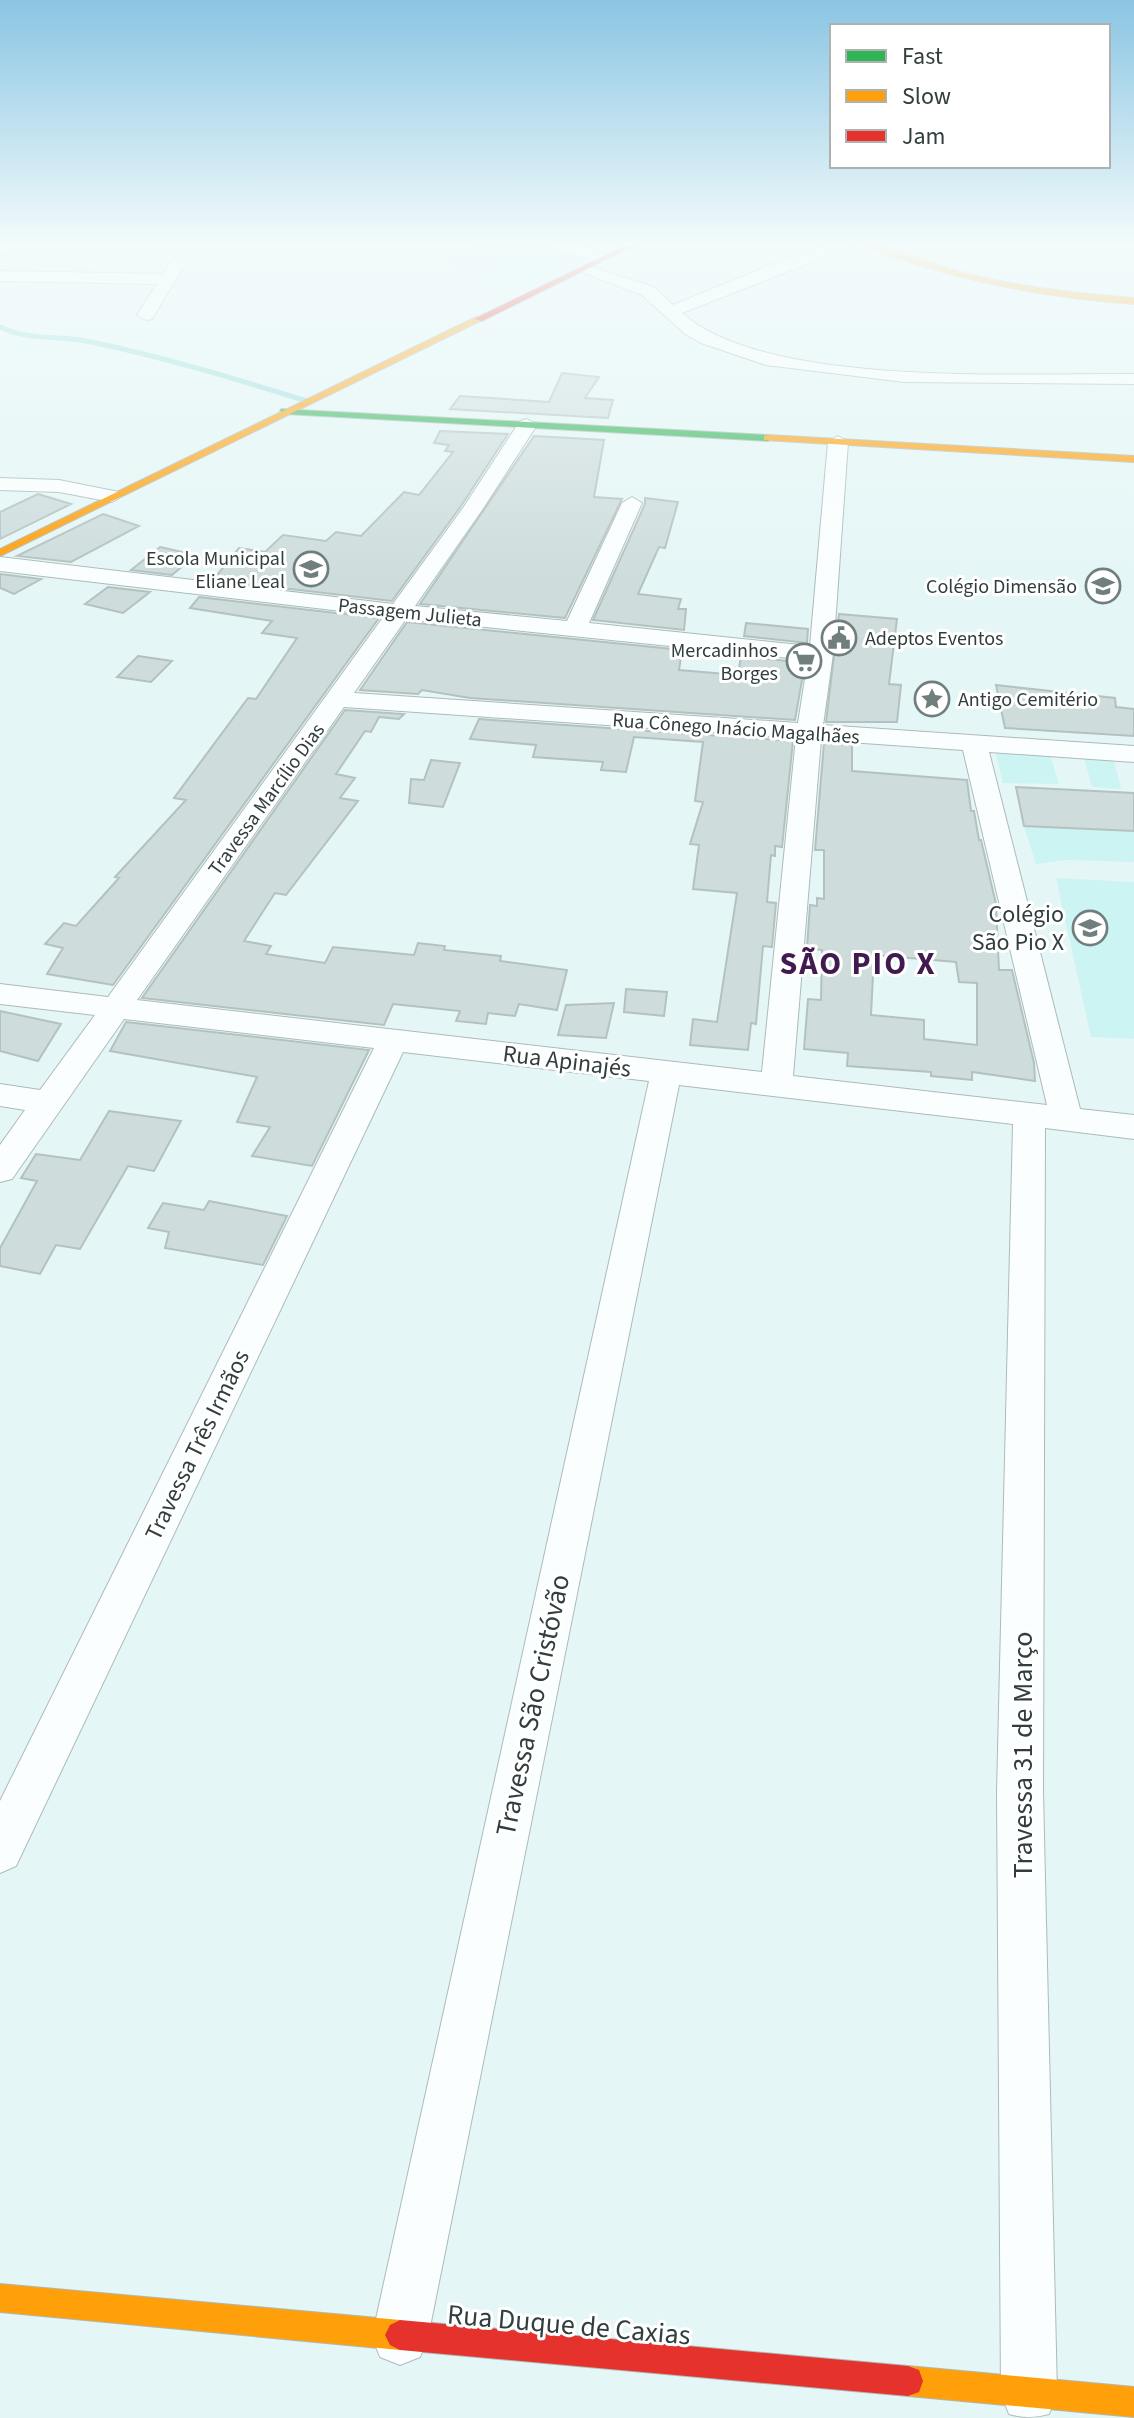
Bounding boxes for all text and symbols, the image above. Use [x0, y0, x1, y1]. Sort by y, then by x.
legend [830, 24, 1110, 168]
text: Fast [902, 39, 943, 74]
text: Slow [902, 79, 951, 114]
text: Jam [902, 119, 946, 154]
place label: Escola Municipal Eliane Leal [146, 545, 285, 596]
school or university icon: Escola Municipal Eliane Leal [292, 550, 330, 588]
school or university icon: Colégio Dimensão [1084, 567, 1122, 605]
place label: Colégio Dimensão [926, 573, 1077, 601]
street label: Passagem Julieta [337, 592, 483, 634]
public building icon: Adeptos Eventos [820, 619, 858, 657]
place label: Adeptos Eventos [865, 625, 1003, 653]
place label: Mercadinhos Borges [671, 637, 778, 688]
supermarket icon: Mercadinhos Borges [785, 642, 823, 680]
place icon: Antigo Cemitério [913, 680, 951, 718]
place label: Antigo Cemitério [958, 686, 1098, 714]
street label: Rua Cônego Inácio Magalhães [611, 706, 861, 752]
street label: Travessa Marcílio Dias [202, 718, 332, 882]
place label: Colégio São Pio X [972, 897, 1064, 960]
school or university icon: Colégio São Pio X [1071, 909, 1109, 947]
district label: SÃO PIO X [779, 941, 937, 987]
street label: Rua Apinajés [501, 1036, 633, 1087]
street label: Travessa Três Irmãos [136, 1344, 259, 1546]
street label: Travessa São Cristóvão [486, 1571, 580, 1840]
street label: Travessa 31 de Março [1003, 1632, 1043, 1878]
street label: Rua Duque de Caxias [446, 2294, 692, 2356]

